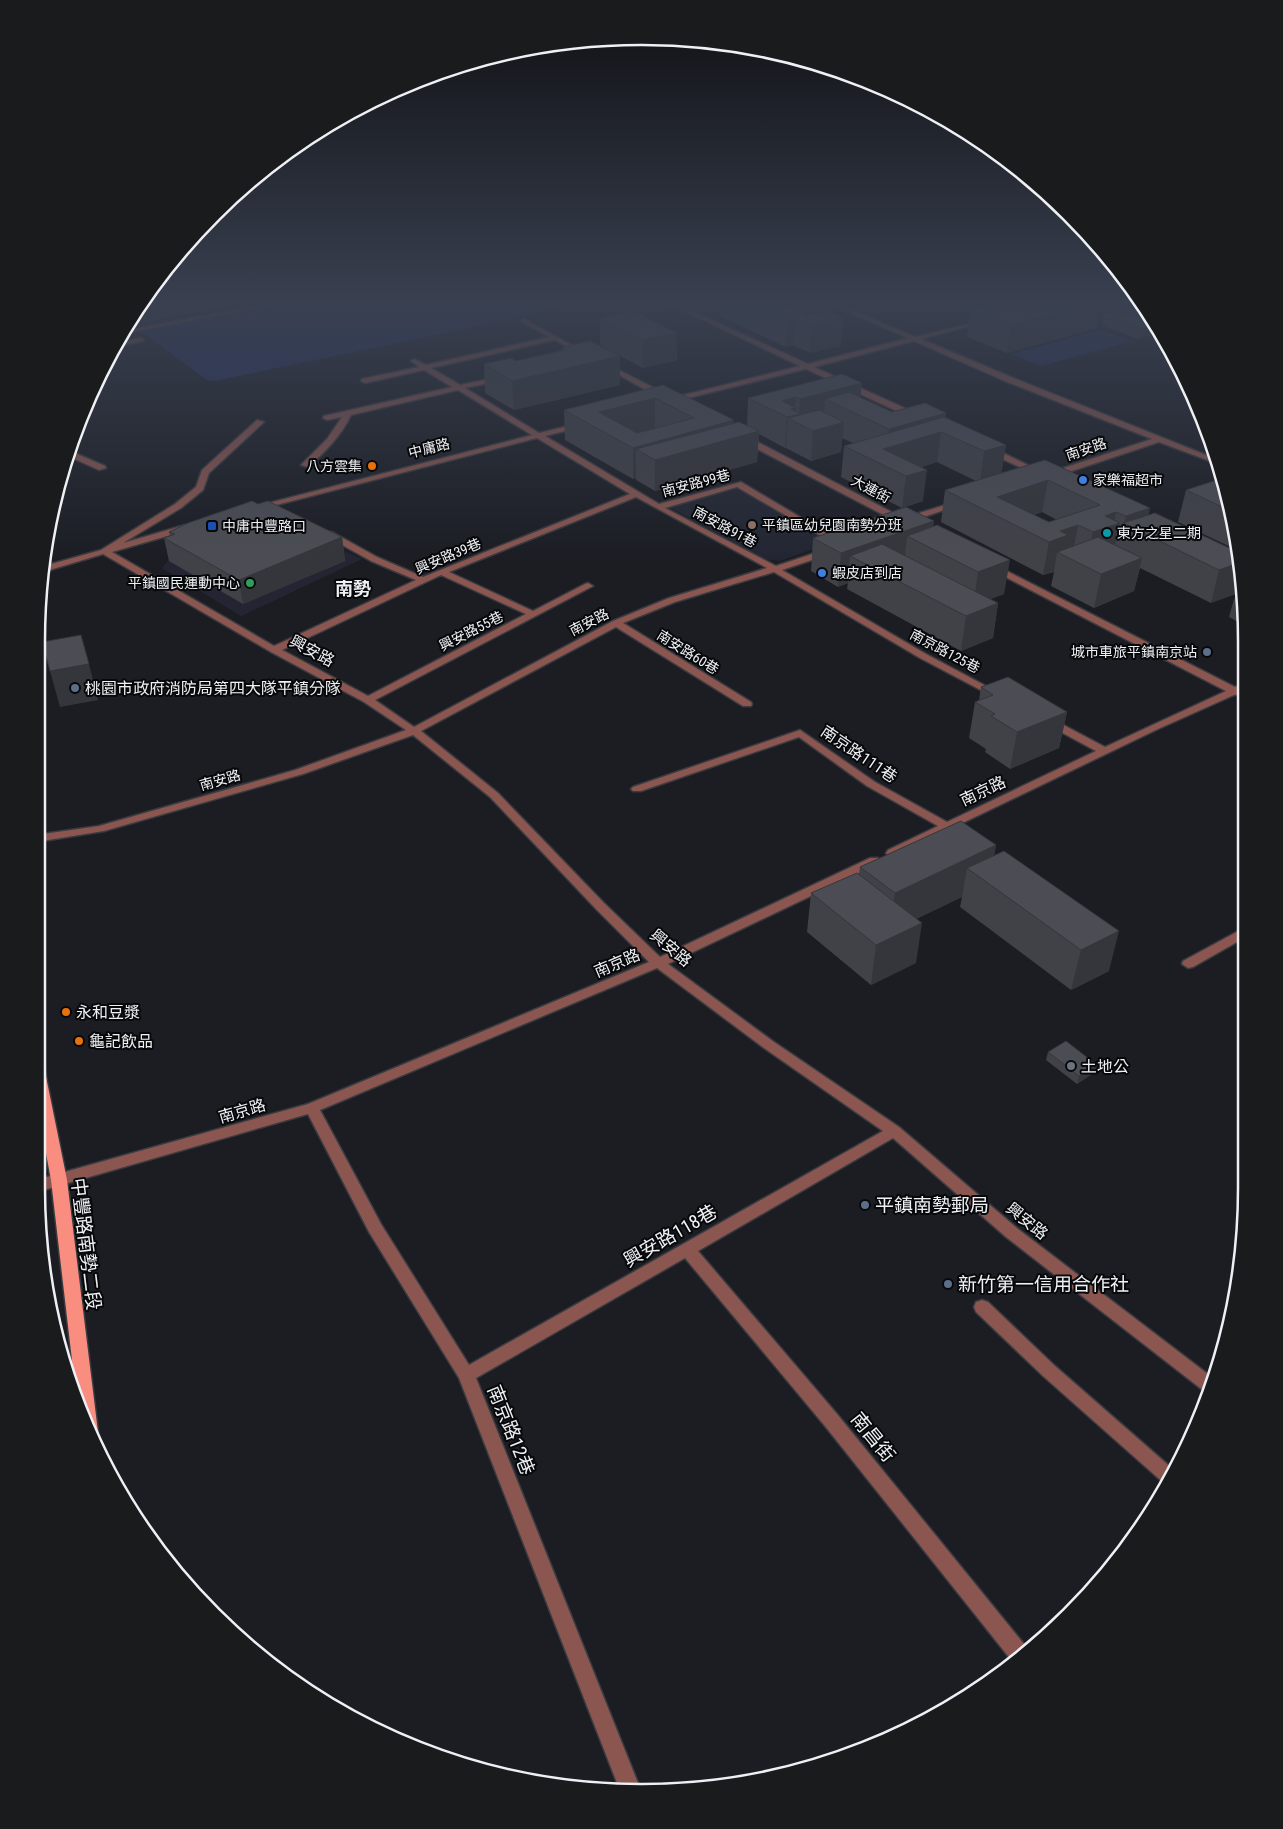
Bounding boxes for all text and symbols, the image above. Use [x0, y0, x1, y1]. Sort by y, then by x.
street label: 中庸路 [407, 435, 451, 461]
street label: 南安路 [1064, 435, 1108, 463]
place label: 八方雲集 [306, 458, 362, 474]
marker: 八方雲集 [366, 460, 378, 472]
street label: 南安路99巷 [660, 466, 732, 500]
street label: 大連街 [849, 472, 893, 506]
place label: 家樂福超市 [1093, 472, 1163, 488]
marker: 家樂福超市 [1077, 474, 1089, 486]
street label: 南安路91巷 [690, 504, 760, 550]
place label: 平鎮區幼兒園南勢分班 [762, 517, 902, 533]
place label: 中庸中豐路口 [222, 518, 306, 534]
marker: 平鎮區幼兒園南勢分班 [746, 519, 758, 531]
marker: 中庸中豐路口 [206, 520, 218, 532]
place label: 東方之星二期 [1117, 525, 1201, 541]
marker: 東方之星二期 [1101, 527, 1113, 539]
street label: 興安路39巷 [413, 535, 483, 577]
place label: 蝦皮店到店 [832, 565, 902, 581]
marker: 蝦皮店到店 [816, 567, 828, 579]
place label: 平鎮國民運動中心 [128, 575, 240, 591]
marker: 平鎮國民運動中心 [244, 577, 256, 589]
district label: 南勢 [335, 578, 371, 599]
street label: 南安路 [567, 605, 611, 639]
street label: 興安路55巷 [436, 608, 506, 654]
street label: 南京路125巷 [907, 626, 983, 676]
street label: 南安路60巷 [654, 627, 722, 677]
street label: 興安路 [286, 631, 338, 671]
place label: 城市車旅平鎮南京站 [1071, 644, 1197, 660]
marker: 城市車旅平鎮南京站 [1201, 646, 1213, 658]
place label: 桃園市政府消防局第四大隊平鎮分隊 [85, 679, 341, 698]
marker: 桃園市政府消防局第四大隊平鎮分隊 [69, 682, 81, 694]
street label: 南京路111巷 [817, 722, 901, 786]
street label: 南安路 [198, 767, 242, 793]
street label: 南京路 [957, 772, 1009, 810]
street label: 興安路 [647, 925, 695, 971]
street label: 南京路 [591, 945, 643, 981]
place label: 永和豆漿 [76, 1003, 140, 1022]
marker: 永和豆漿 [60, 1006, 72, 1018]
place label: 龜記飲品 [89, 1032, 153, 1051]
marker: 龜記飲品 [73, 1035, 85, 1047]
place label: 土地公 [1081, 1057, 1129, 1076]
marker: 土地公 [1065, 1060, 1077, 1072]
street label: 南京路 [216, 1095, 268, 1127]
street label: 中豐路南勢二段 [66, 1177, 106, 1311]
place label: 平鎮南勢郵局 [875, 1194, 989, 1217]
marker: 平鎮南勢郵局 [859, 1199, 871, 1211]
street label: 興安路 [1002, 1199, 1052, 1243]
street label: 興安路118巷 [619, 1200, 721, 1272]
place label: 新竹第一信用合作社 [958, 1273, 1129, 1296]
marker: 新竹第一信用合作社 [942, 1278, 954, 1290]
street label: 南京路12巷 [483, 1382, 539, 1478]
street label: 南昌街 [846, 1408, 900, 1466]

